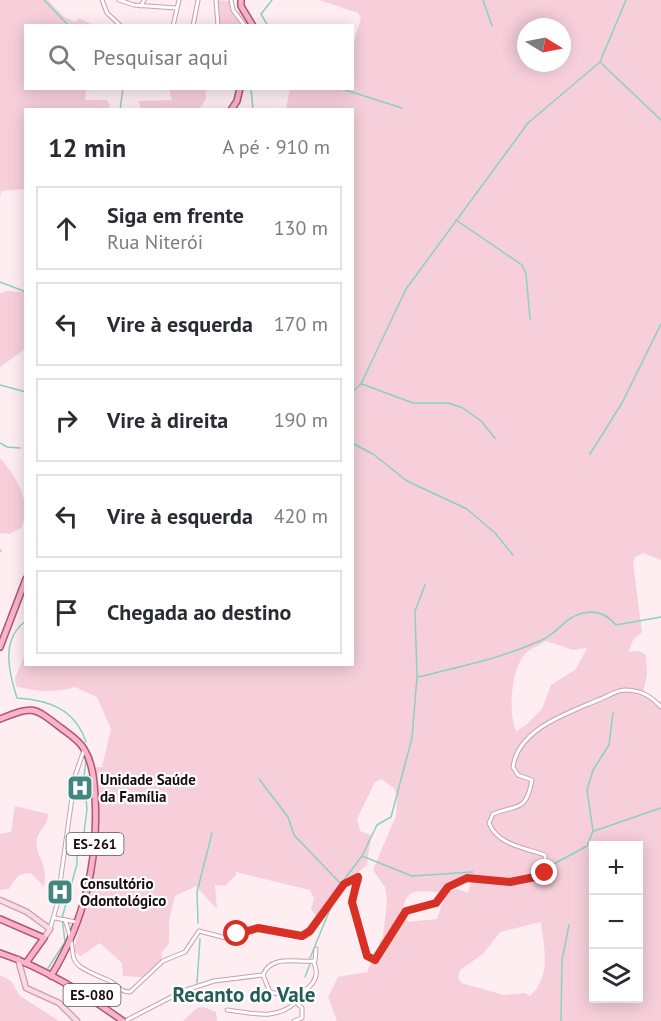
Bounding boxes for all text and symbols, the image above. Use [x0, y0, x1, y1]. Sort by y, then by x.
north arrow [517, 18, 571, 72]
search box [24, 24, 354, 90]
icon: search [45, 41, 78, 74]
text: Pesquisar aqui [93, 43, 229, 71]
text: 12 min [48, 131, 126, 164]
text: A pé · 910 m [223, 134, 330, 160]
text: Siga em frente [107, 201, 244, 229]
icon: ahead [50, 212, 83, 245]
text: 130 m [274, 215, 328, 241]
text: Rua Niterói [107, 229, 203, 255]
icon: left [50, 308, 83, 341]
text: Vire à esquerda [107, 310, 253, 338]
text: 170 m [274, 311, 328, 337]
icon: right [50, 404, 83, 437]
text: Vire à direita [107, 406, 228, 434]
text: 190 m [274, 407, 328, 433]
icon: left [50, 500, 83, 533]
text: Vire à esquerda [107, 502, 253, 530]
text: 420 m [274, 503, 328, 529]
icon: arrive [50, 596, 83, 629]
text: Chegada ao destino [107, 598, 291, 626]
place label: Unidade Saúde da Família [100, 770, 196, 806]
hospital icon: Unidade Saúde da Família [65, 773, 95, 803]
road number: ES-261 [66, 833, 124, 855]
map controls [589, 841, 643, 1003]
button: + [589, 841, 643, 895]
route end [531, 859, 557, 885]
place label: Consultório Odontológico [80, 874, 166, 910]
hospital icon: Consultório Odontológico [45, 877, 75, 907]
button: − [589, 895, 643, 949]
route start [223, 920, 249, 946]
button: layers [589, 949, 643, 1003]
district label: Recanto do Vale [173, 981, 315, 1008]
road number: ES-080 [64, 984, 121, 1006]

